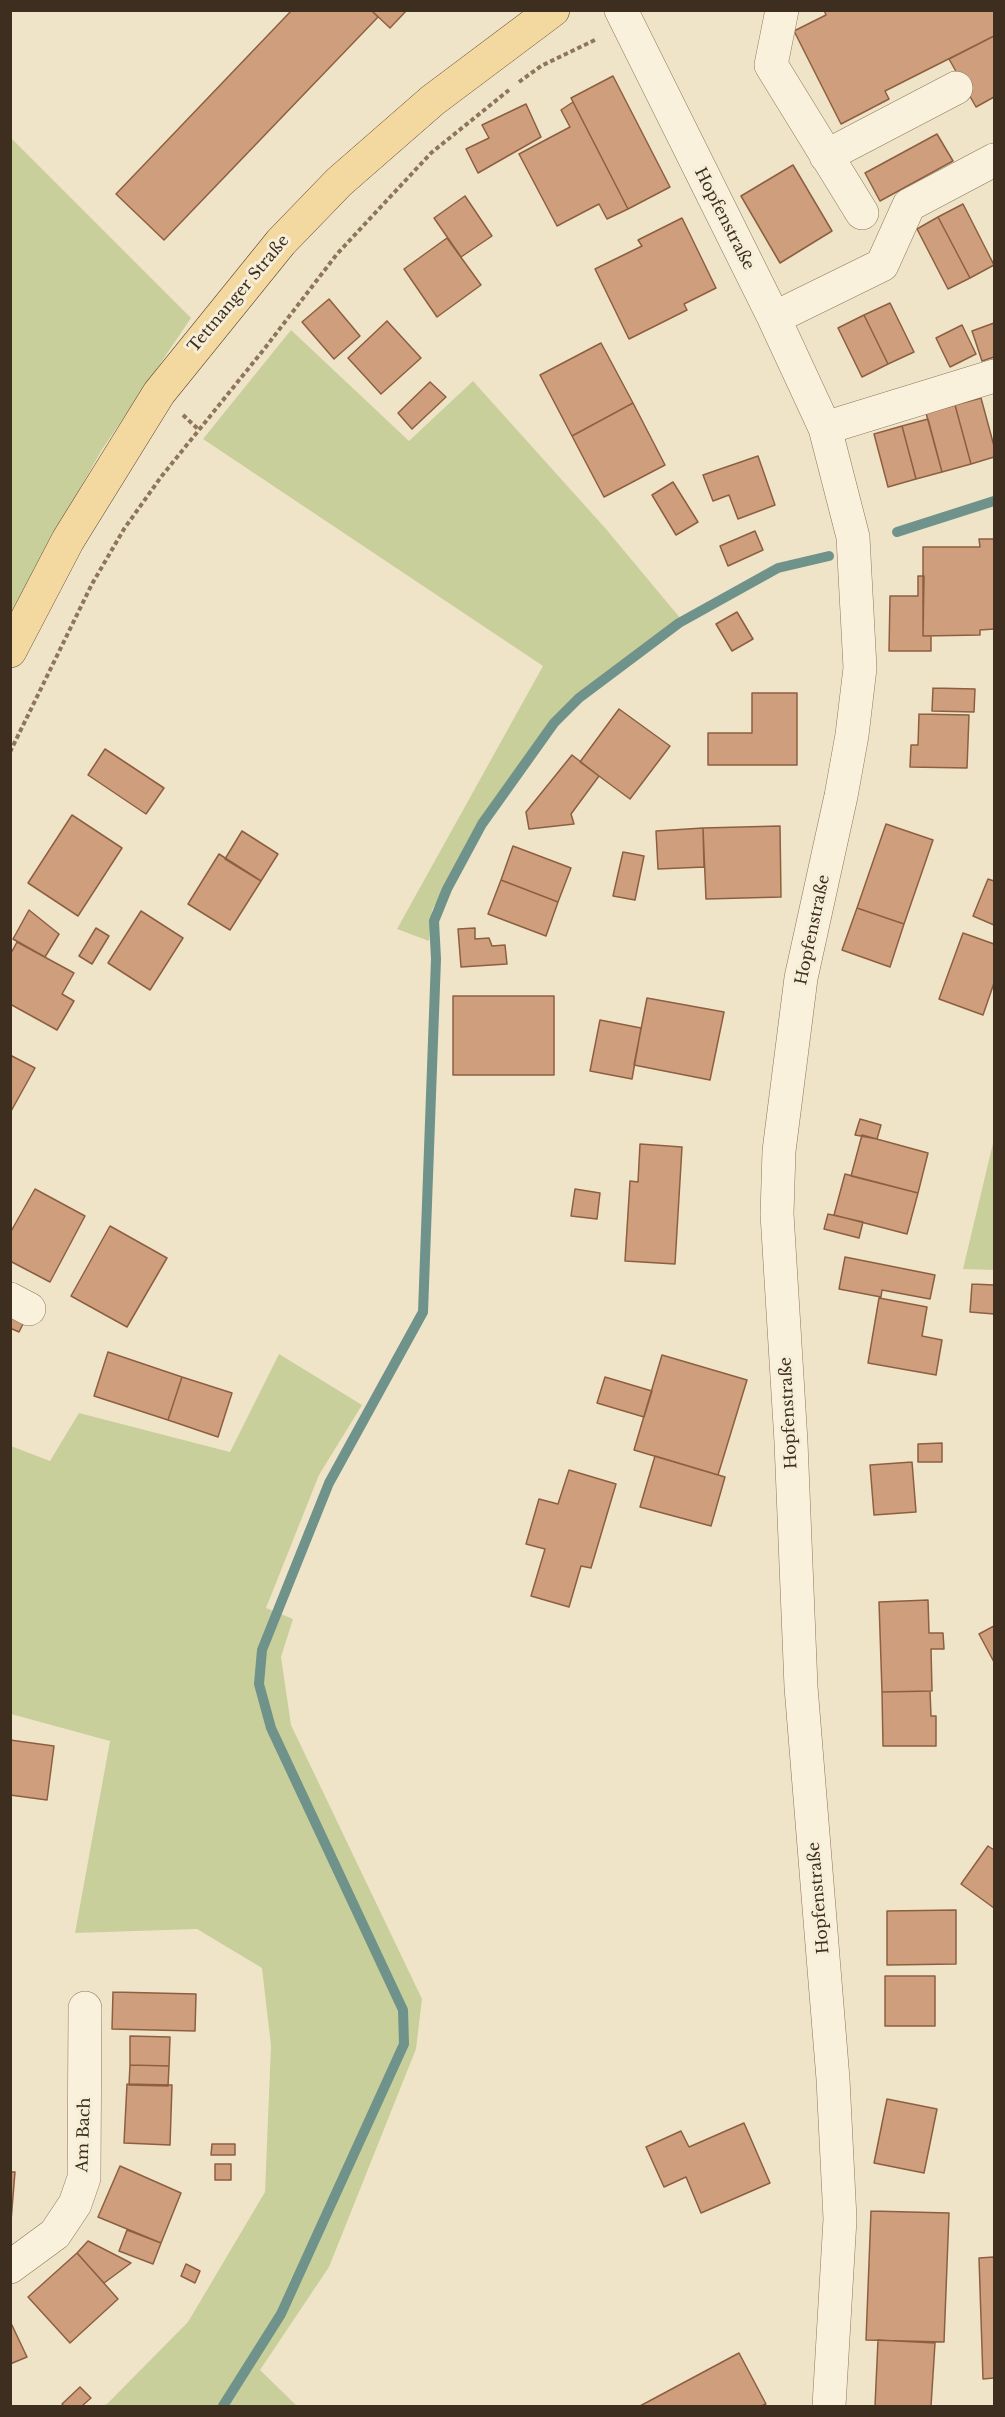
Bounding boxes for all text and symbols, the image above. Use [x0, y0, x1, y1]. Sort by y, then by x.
street label: Hopfenstraße [690, 165, 758, 273]
street label: Tettnanger Straße [184, 231, 294, 357]
street label: Hopfenstraße [792, 873, 834, 987]
street label: Hopfenstraße [776, 1356, 802, 1470]
street label: Hopfenstraße [805, 1841, 833, 1955]
street label: Am Bach [73, 2097, 95, 2173]

